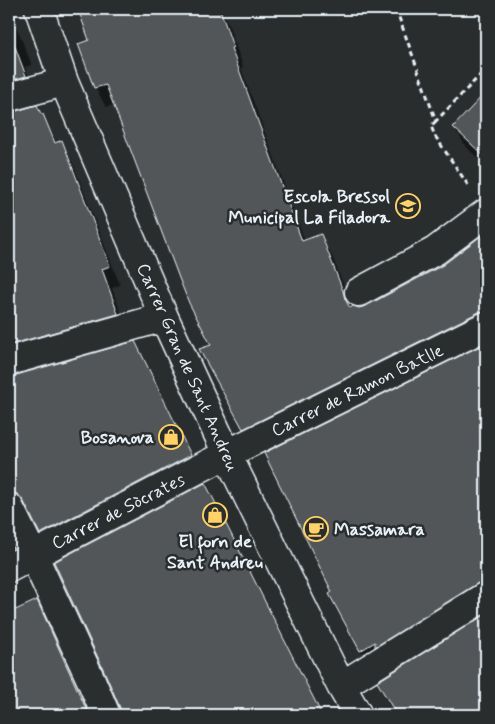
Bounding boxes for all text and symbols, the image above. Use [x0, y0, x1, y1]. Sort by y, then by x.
place label: Escola Bressol Municipal La Filadora [228, 185, 391, 230]
school or university icon: Escola Bressol Municipal La Filadora [395, 193, 421, 219]
street label: Carrer Gran de Sant Andreu [130, 260, 244, 475]
street label: Carrer de Ramon Batlle [267, 339, 448, 443]
shop icon: Bosanova [158, 424, 184, 450]
place label: Bosanova [81, 426, 154, 450]
street label: Carrer de Sòcrates [48, 468, 189, 556]
shop icon: El forn de Sant Andreu [202, 502, 228, 528]
cafe icon: Massamara [303, 516, 329, 542]
place label: Massamara [334, 518, 425, 542]
place label: El forn de Sant Andreu [167, 530, 263, 575]

